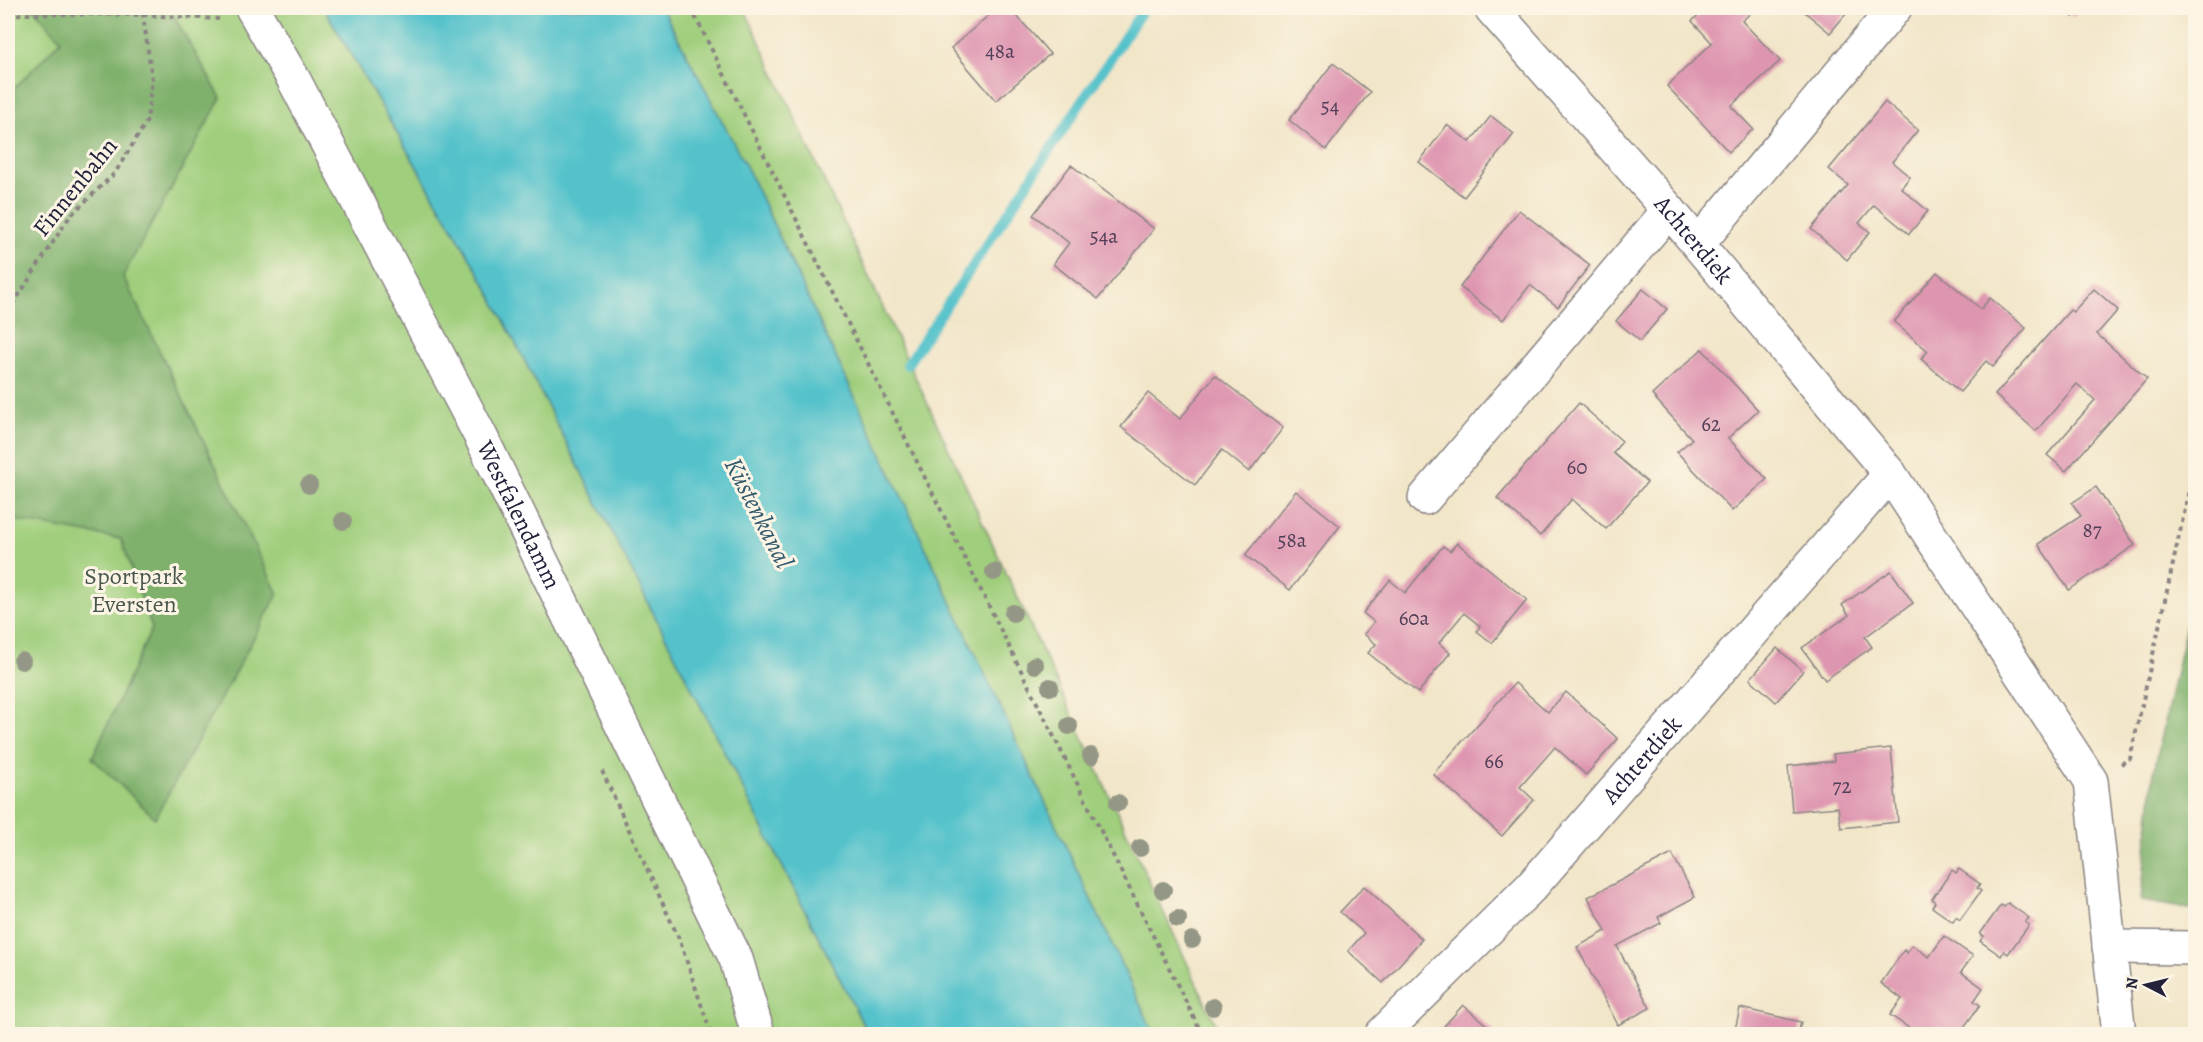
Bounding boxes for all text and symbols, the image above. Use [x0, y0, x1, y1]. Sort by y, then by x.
house number: 48a [985, 37, 1015, 65]
house number: 54 [1321, 92, 1339, 120]
street label: Finnenbahn [25, 131, 125, 243]
street label: Achterdiek [1647, 188, 1740, 291]
house number: 54a [1090, 222, 1118, 250]
house number: 62 [1701, 410, 1721, 438]
street label: Westfalendamm [469, 434, 569, 594]
water label: Küstenkanal [716, 451, 802, 575]
house number: 60 [1567, 453, 1587, 481]
house number: 87 [2082, 516, 2102, 544]
house number: 58a [1277, 526, 1307, 554]
park label: Sportpark Eversten [84, 560, 184, 620]
house number: 60a [1399, 604, 1430, 632]
street label: Achterdiek [1594, 709, 1689, 811]
house number: 66 [1484, 747, 1504, 775]
house number: 72 [1833, 772, 1851, 800]
north arrow [2116, 955, 2176, 1015]
text: N [2120, 976, 2144, 990]

